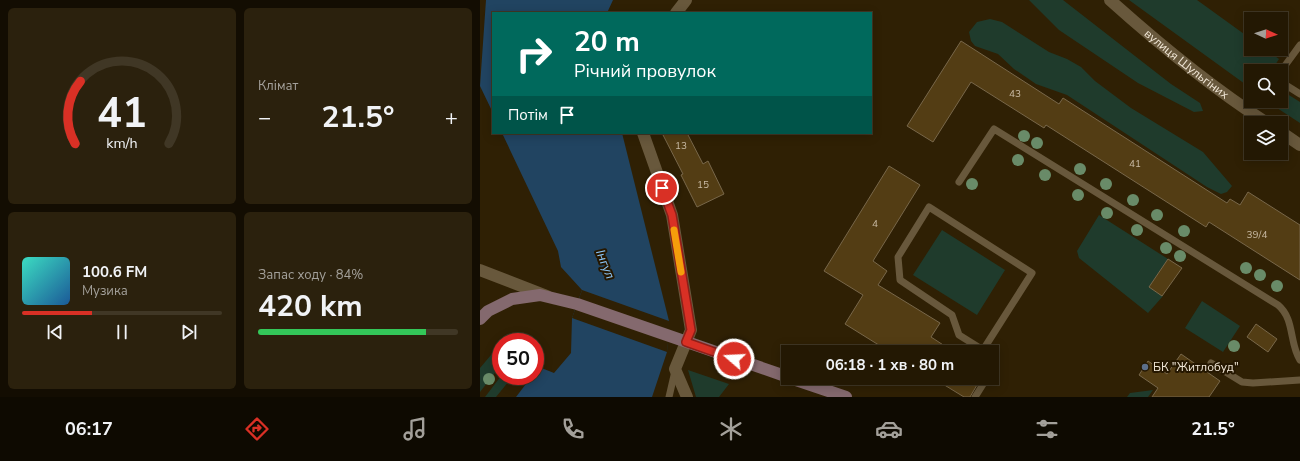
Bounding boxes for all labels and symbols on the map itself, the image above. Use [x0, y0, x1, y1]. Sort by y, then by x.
north arrow [1244, 12, 1288, 56]
street label: вулиця Шульгіних [1141, 26, 1233, 103]
house number: 43 [1009, 87, 1021, 101]
house number: 13 [675, 139, 687, 153]
house number: 41 [1129, 157, 1141, 171]
pin [645, 171, 679, 205]
house number: 15 [697, 178, 709, 192]
house number: 4 [872, 217, 878, 231]
house number: 39/4 [1247, 228, 1267, 242]
water label: Інгул [591, 247, 619, 282]
speed limit sign: 50 [492, 333, 544, 385]
position arrow [713, 338, 755, 380]
place label: БК "Житлобуд" [1153, 359, 1239, 375]
marker: БК "Житлобуд" [1140, 362, 1150, 372]

